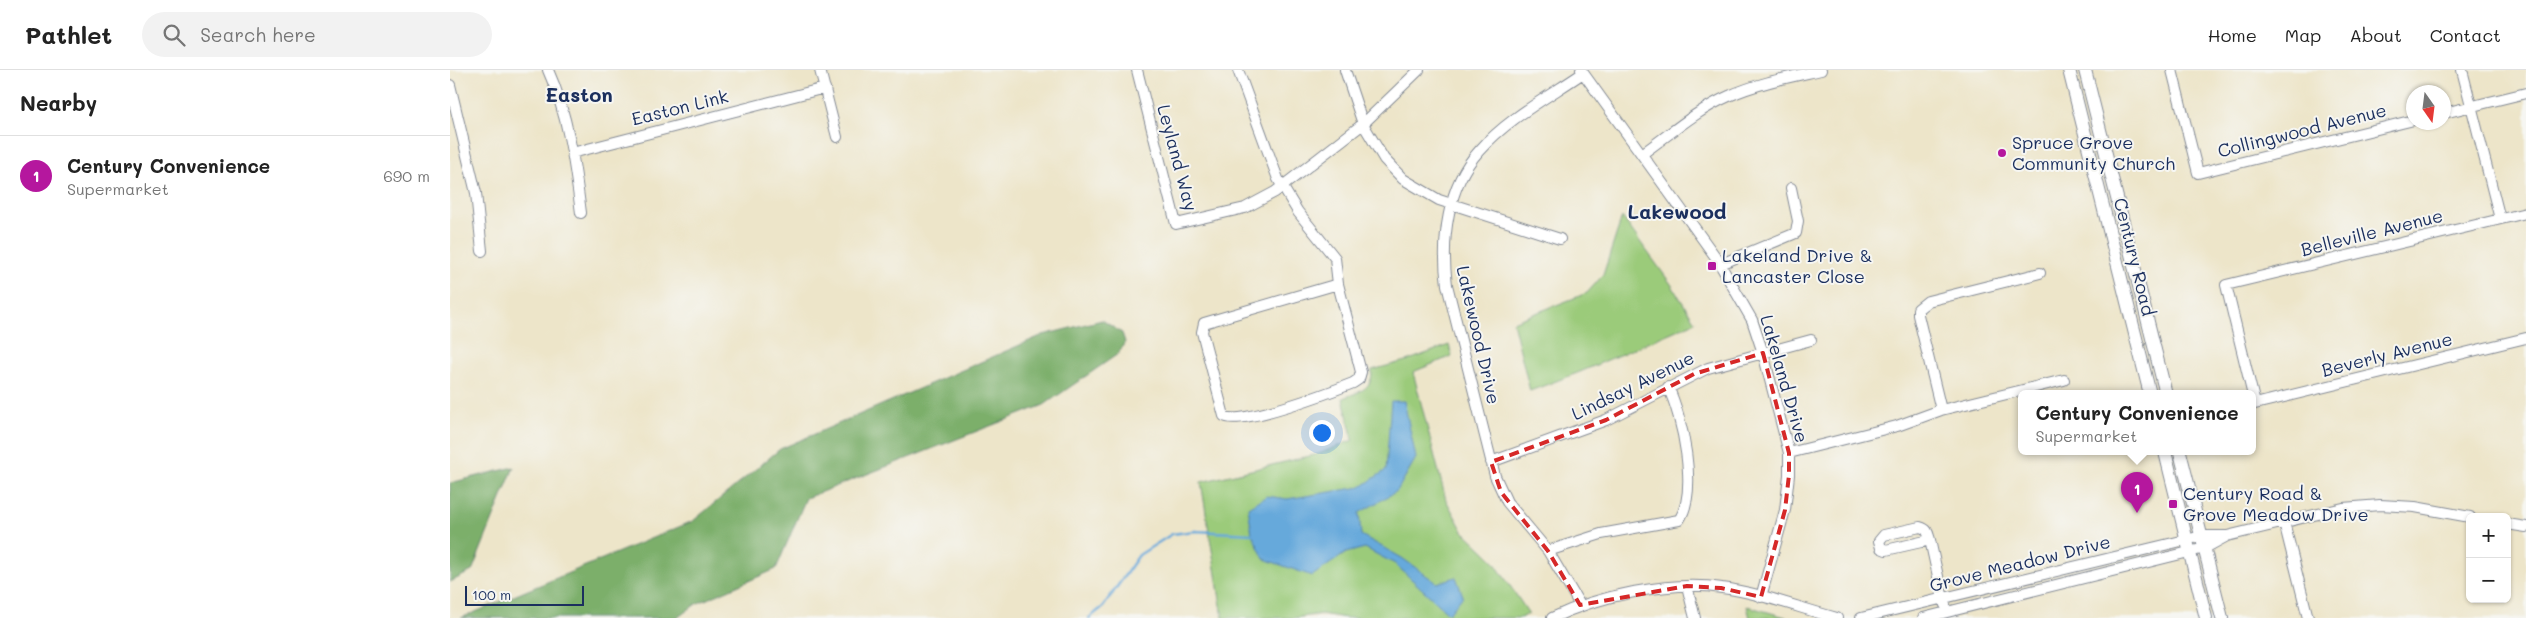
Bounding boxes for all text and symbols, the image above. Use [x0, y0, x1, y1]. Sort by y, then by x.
search box [142, 12, 492, 57]
text: Pathlet [25, 19, 112, 50]
icon: search [160, 21, 188, 49]
text: Search here [200, 22, 316, 47]
text: Home [2208, 23, 2257, 47]
text: Map [2285, 23, 2321, 47]
text: About [2349, 23, 2402, 47]
text: Contact [2430, 23, 2501, 47]
district label: Easton [545, 81, 613, 107]
street label: Easton Link [629, 83, 731, 131]
north arrow [2406, 85, 2451, 130]
text: Nearby [20, 89, 97, 116]
street label: Collingwood Avenue [2215, 97, 2389, 163]
street label: Leyland Way [1152, 102, 1204, 214]
place label: Spruce Grove Community Church [2012, 130, 2175, 175]
marker: Spruce Grove Community Church [1996, 147, 2008, 159]
text: Century Convenience [67, 153, 270, 178]
text: 1 [32, 165, 40, 186]
text: 690 m [383, 165, 430, 186]
text: Supermarket [67, 178, 169, 199]
street label: Century Road [2109, 195, 2161, 318]
district label: Lakewood [1628, 198, 1727, 224]
street label: Belleville Avenue [2298, 203, 2445, 261]
place label: Lakeland Drive & Lancaster Close [1722, 243, 1873, 288]
marker: Lakeland Drive & Lancaster Close [1706, 260, 1718, 272]
street label: Lakewood Drive [1451, 263, 1507, 406]
street label: Lakeland Drive [1755, 312, 1815, 445]
street label: Beverly Avenue [2319, 326, 2455, 382]
street label: Lindsay Avenue [1567, 345, 1698, 425]
popup [2018, 390, 2256, 455]
text: Century Convenience [2035, 400, 2239, 425]
your location [1309, 420, 1335, 446]
text: Supermarket [2035, 425, 2137, 446]
pin: 1 [2121, 472, 2153, 513]
place label: Century Road & Grove Meadow Drive [2183, 481, 2369, 526]
marker: Century Road & Grove Meadow Drive [2167, 498, 2179, 510]
map controls [2466, 513, 2511, 603]
button: + [2466, 513, 2511, 558]
street label: Grove Meadow Drive [1927, 529, 2113, 597]
button: − [2466, 558, 2511, 603]
scale bar [465, 583, 584, 606]
text: 100 m [472, 585, 511, 604]

